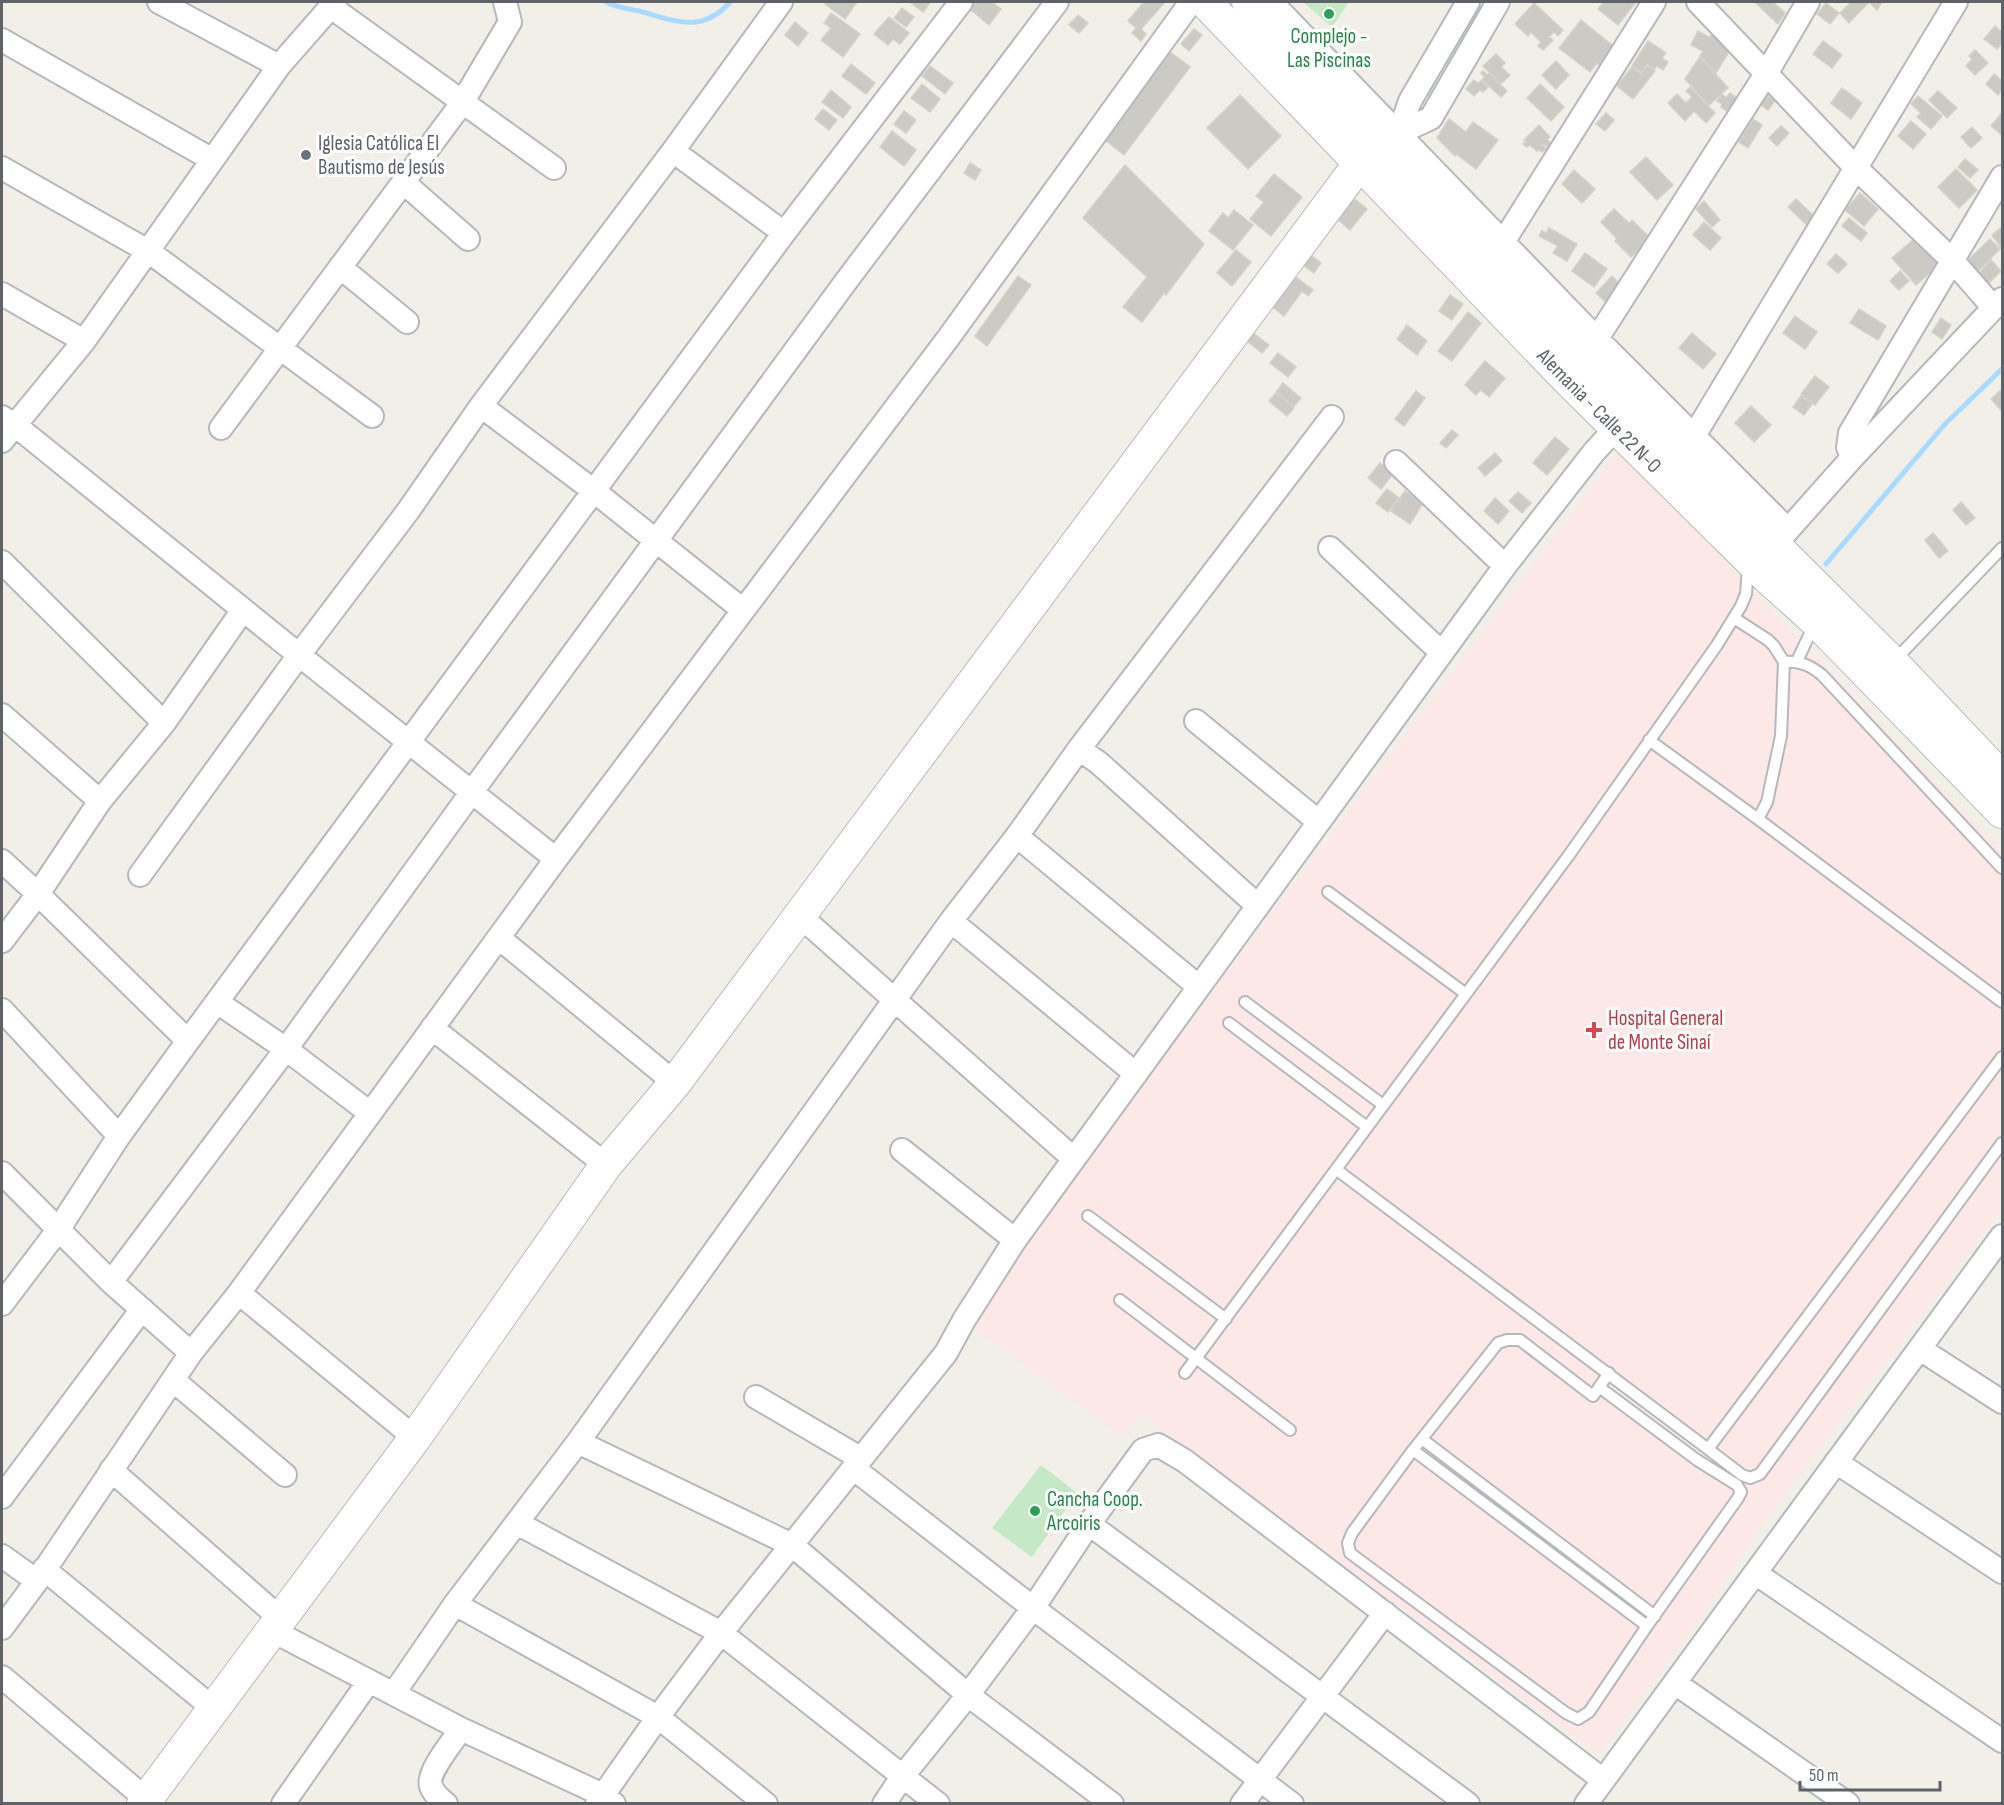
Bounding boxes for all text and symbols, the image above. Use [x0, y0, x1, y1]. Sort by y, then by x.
marker: Complejo - Las Piscinas [1322, 7, 1336, 21]
place label: Complejo - Las Piscinas [1287, 24, 1371, 73]
place label: Iglesia Católica El Bautismo de Jesús [318, 131, 445, 180]
marker: Iglesia Católica El Bautismo de Jesús [299, 148, 313, 162]
street label: Alemania - Calle 22 N-O [1531, 343, 1667, 478]
place label: Hospital General de Monte Sinaí [1608, 1006, 1723, 1055]
marker: Hospital General de Monte Sinaí [1585, 1021, 1603, 1039]
place label: Cancha Coop. Arcoiris [1046, 1487, 1143, 1536]
marker: Cancha Coop. Arcoiris [1028, 1504, 1042, 1518]
scale bar [1800, 1754, 1940, 1792]
text: 50 m [1809, 1765, 1839, 1786]

